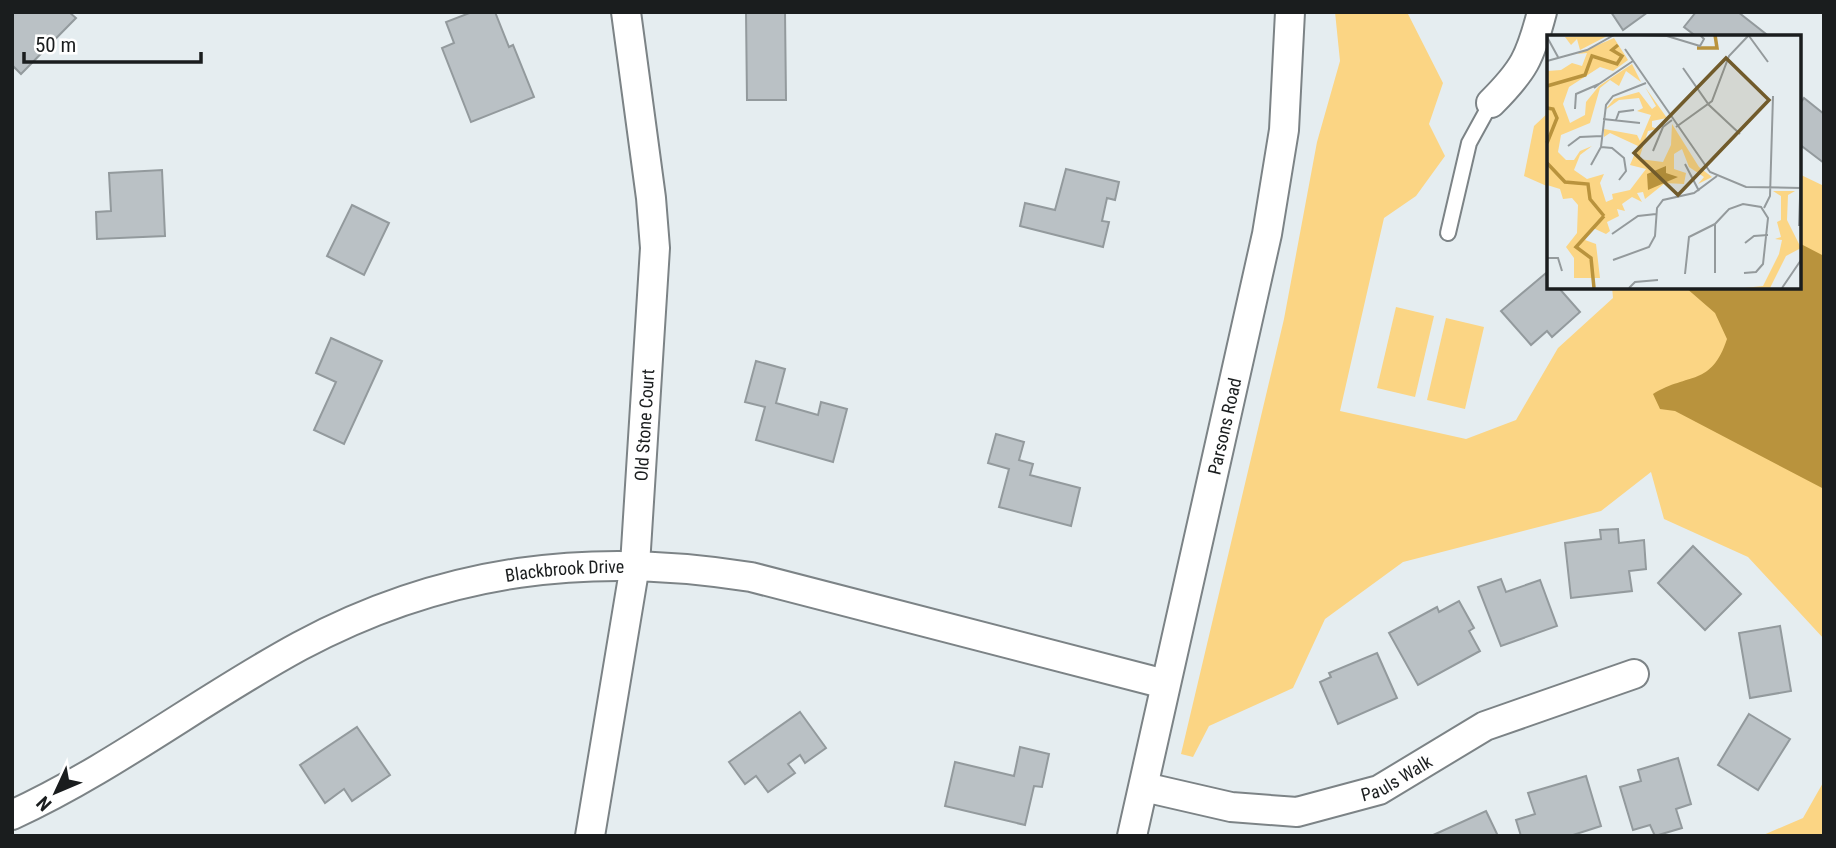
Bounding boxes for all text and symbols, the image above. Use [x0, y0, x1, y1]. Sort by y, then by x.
scale bar [24, 21, 201, 65]
text: 50 m [35, 33, 76, 57]
inset map [1547, 35, 1801, 289]
street label: Old Stone Court [630, 368, 658, 482]
street label: Parsons Road [1203, 376, 1245, 477]
street label: Blackbrook Drive [504, 555, 624, 585]
street label: Pauls Walk [1359, 750, 1435, 805]
north arrow [21, 757, 91, 827]
text: N [32, 791, 56, 816]

